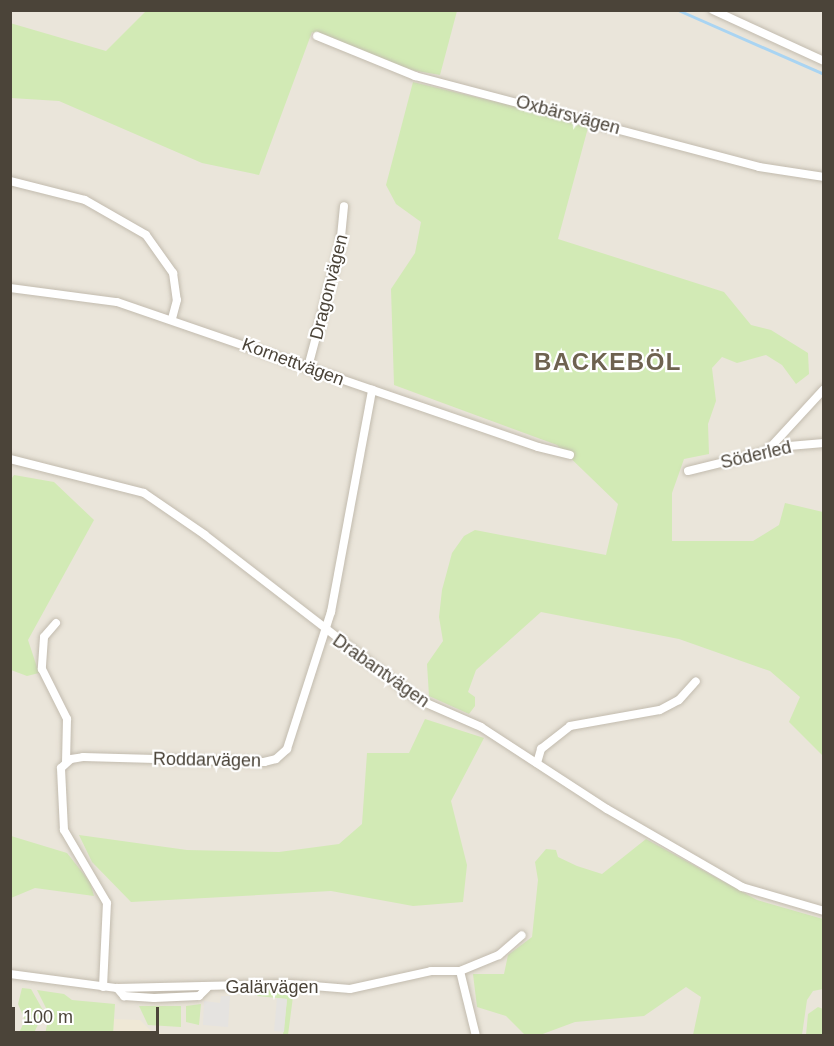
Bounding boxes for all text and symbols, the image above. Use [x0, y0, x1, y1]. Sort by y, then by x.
street label: Oxbärsvägen [513, 91, 623, 139]
street label: Dragonvägen [305, 232, 353, 342]
street label: Kornettvägen [239, 334, 347, 390]
district label: BACKEBÖL [534, 348, 682, 376]
street label: Söderled [718, 436, 794, 474]
street label: Drabantvägen [328, 630, 434, 712]
street label: Roddarvägen [153, 748, 261, 772]
street label: Galärvägen [225, 976, 319, 998]
scale bar [15, 995, 162, 1033]
text: 100 m [23, 1007, 73, 1027]

